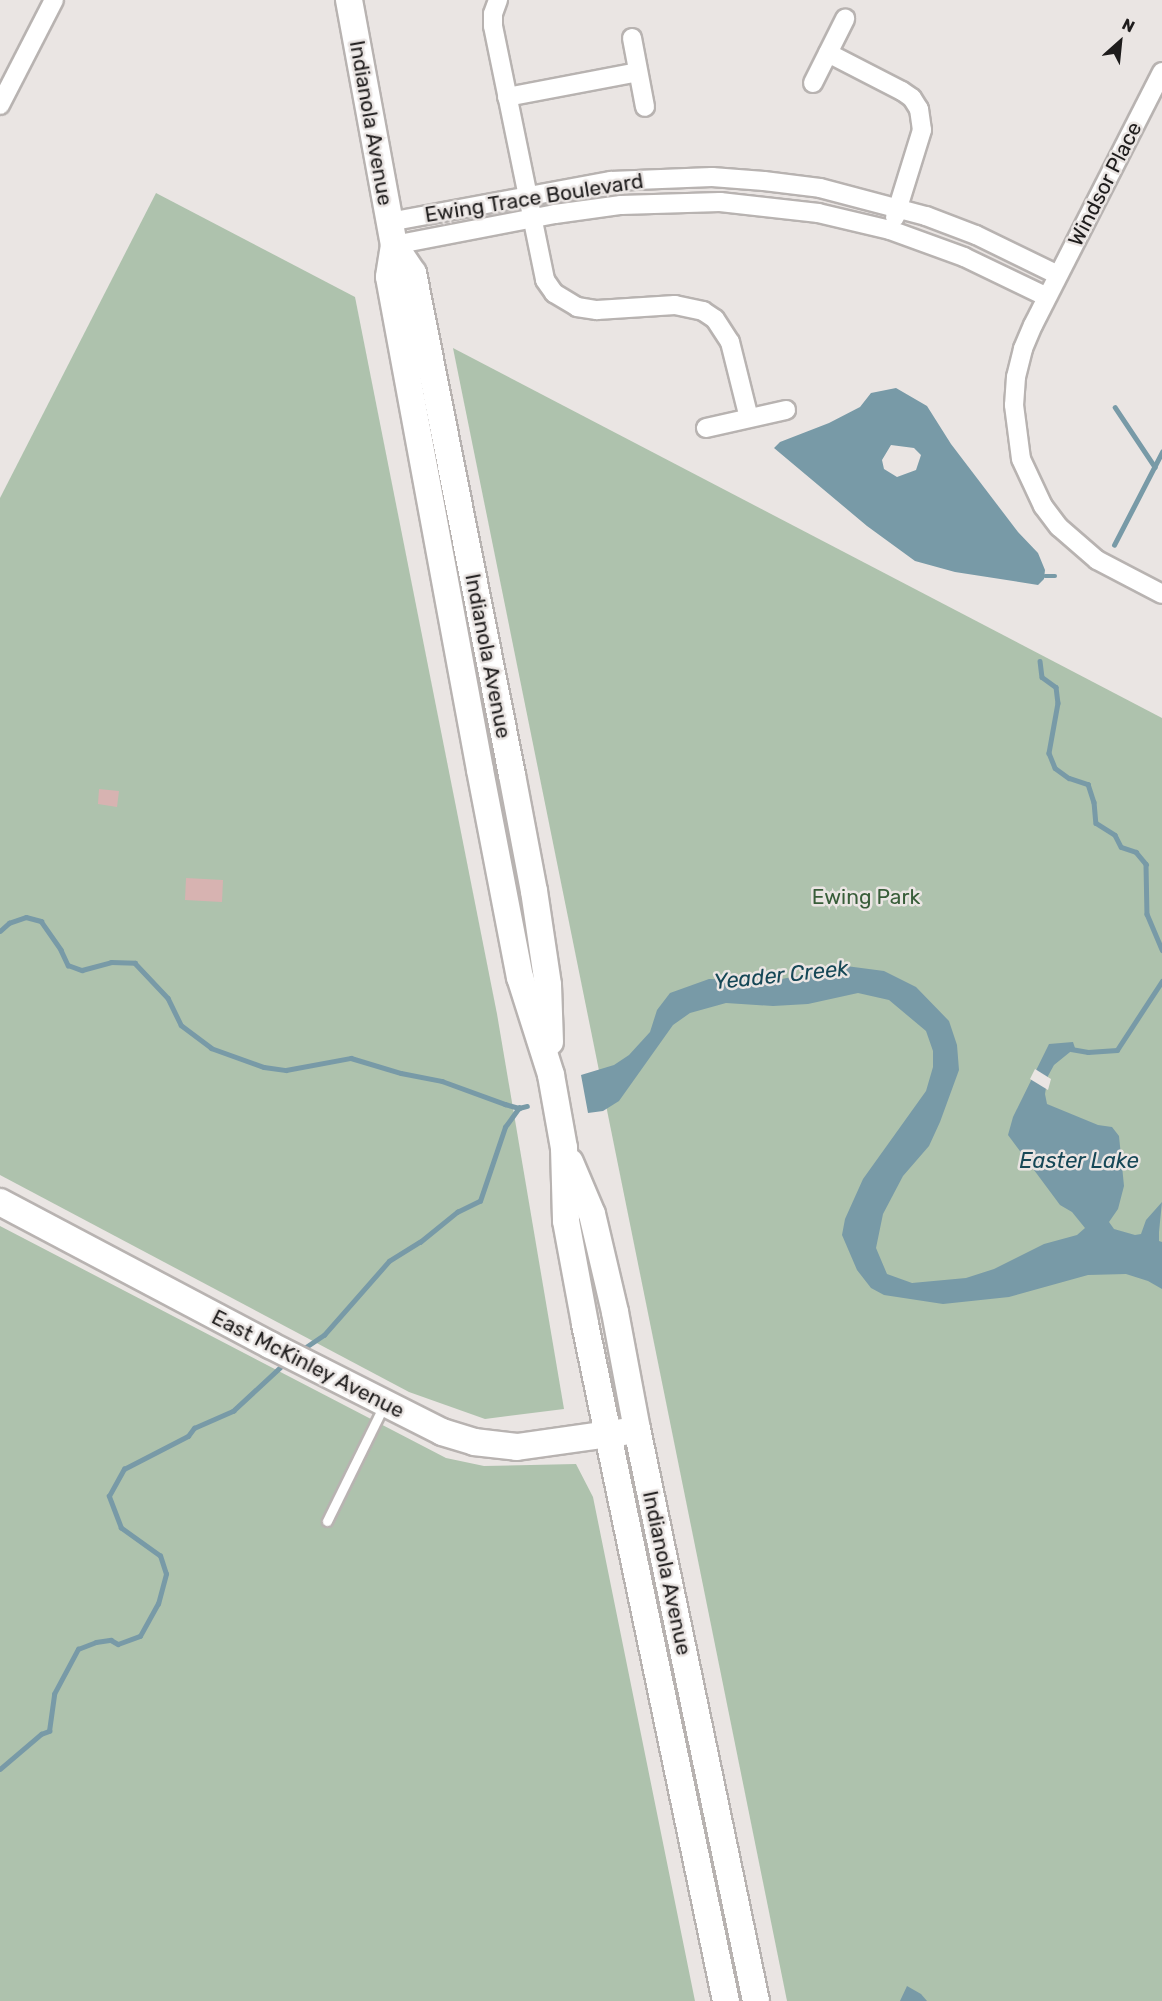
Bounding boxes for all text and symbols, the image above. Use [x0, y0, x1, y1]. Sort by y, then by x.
north arrow [1090, 12, 1150, 72]
text: N [1119, 14, 1138, 37]
street label: Indianola Avenue [344, 38, 398, 208]
street label: Windsor Place [1063, 117, 1147, 251]
street label: Ewing Trace Boulevard [423, 168, 645, 228]
street label: Indianola Avenue [460, 571, 516, 741]
park label: Ewing Park [812, 884, 920, 910]
water label: Yeader Creek [712, 955, 850, 995]
water label: Easter Lake [1019, 1148, 1139, 1174]
street label: East McKinley Avenue [207, 1304, 409, 1424]
street label: Indianola Avenue [637, 1488, 697, 1658]

